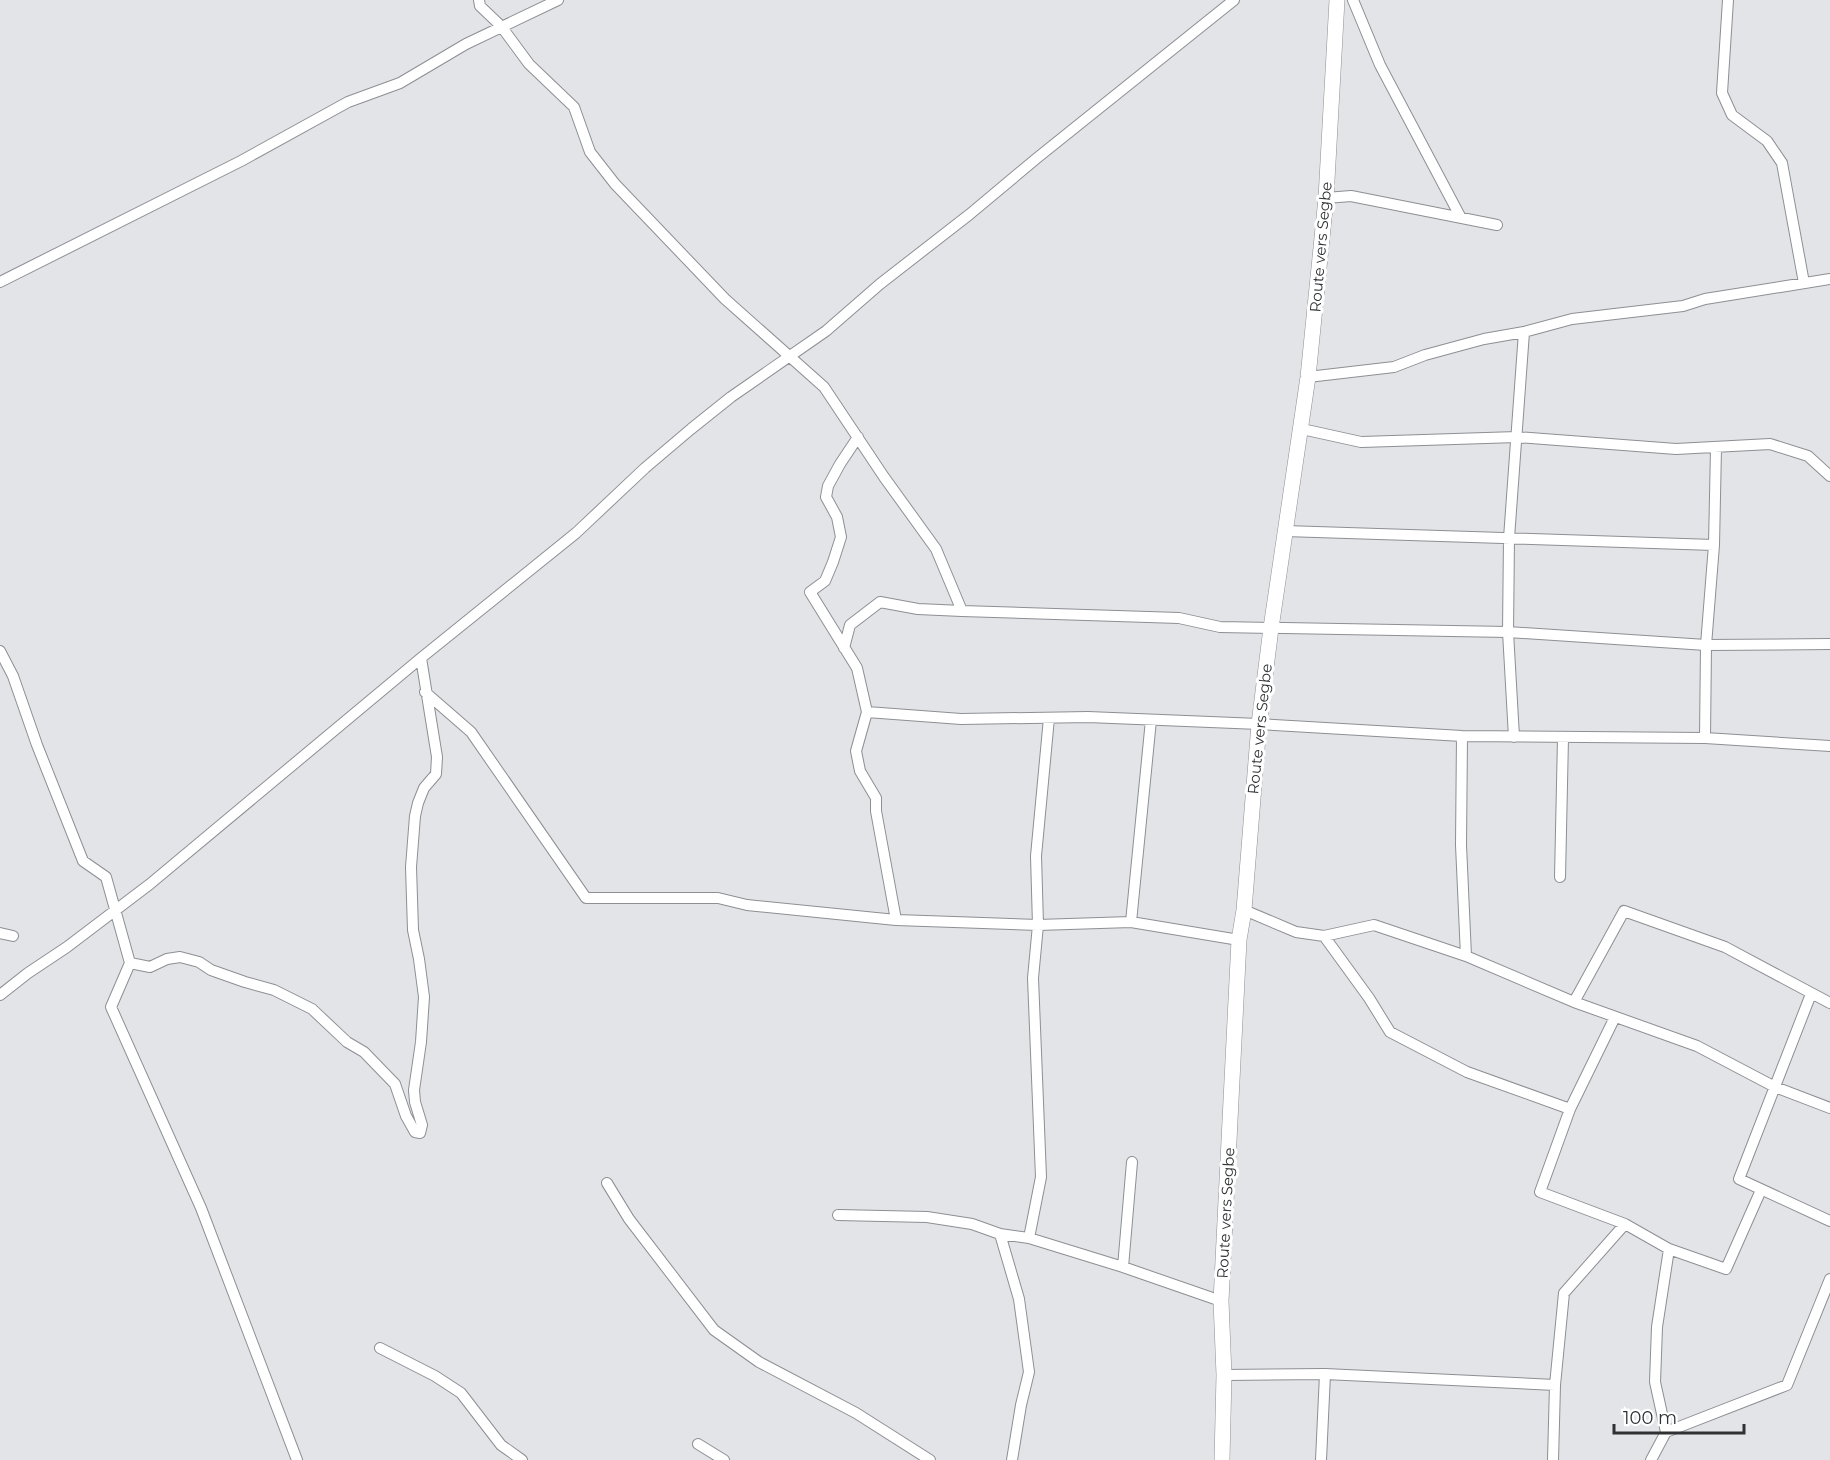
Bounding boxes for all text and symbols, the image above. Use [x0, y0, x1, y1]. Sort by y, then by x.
street label: Route vers Segbe [1305, 181, 1336, 313]
street label: Route vers Segbe [1243, 663, 1276, 795]
street label: Route vers Segbe [1213, 1147, 1238, 1279]
scale bar [1614, 1397, 1744, 1435]
text: 100 m [1623, 1407, 1677, 1429]

